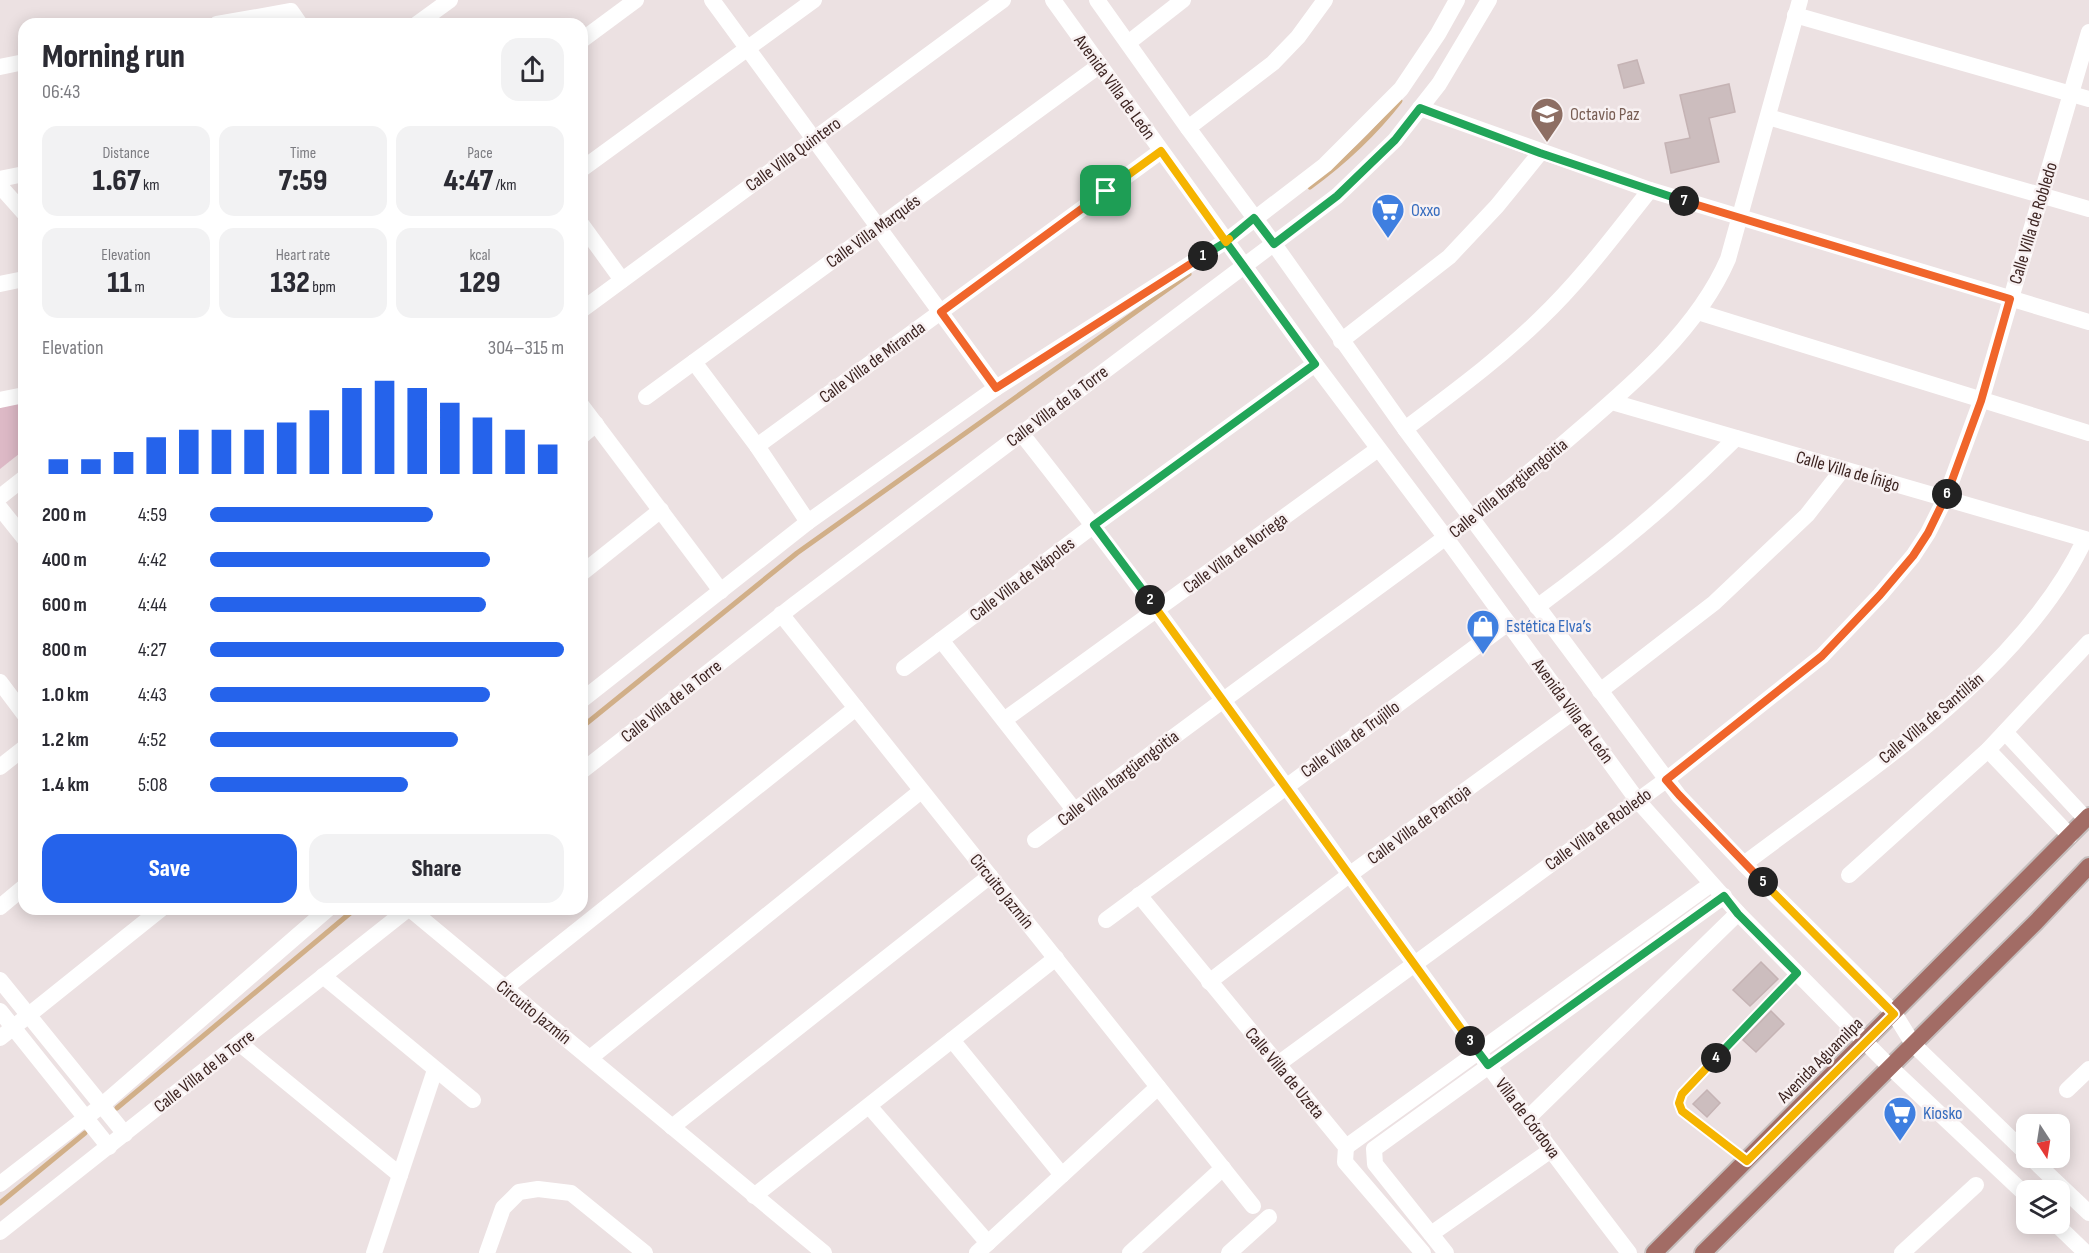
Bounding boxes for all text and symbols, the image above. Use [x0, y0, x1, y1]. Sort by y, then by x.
street label: Avenida Villa de León [1069, 30, 1160, 144]
text: Morning run [42, 37, 185, 77]
button: share [501, 38, 564, 101]
text: 06:43 [42, 80, 80, 104]
school or university icon: Octavio Paz [1529, 96, 1565, 143]
place label: Octavio Paz [1570, 104, 1640, 125]
street label: Calle Villa Quintero [742, 113, 845, 196]
text: Distance [102, 144, 150, 163]
text: Time [290, 144, 316, 163]
text: Pace [467, 144, 493, 163]
street label: Calle Villa de Robledo [2005, 160, 2062, 287]
text: 1.67 [93, 163, 140, 199]
text: 7:59 [279, 163, 327, 199]
text: 4:47 [444, 163, 493, 199]
pin [1080, 165, 1131, 216]
icon: arrive [1089, 174, 1122, 207]
text: km [140, 176, 159, 195]
text: /km [493, 176, 516, 195]
pin: 7 [1669, 186, 1699, 216]
street label: Calle Villa Marqués [822, 190, 924, 273]
text: 7 [1681, 191, 1687, 210]
supermarket icon: Oxxo [1370, 192, 1406, 239]
place label: Oxxo [1411, 200, 1441, 221]
pin: 1 [1188, 241, 1218, 271]
text: Elevation [101, 246, 151, 265]
text: Heart rate [276, 246, 330, 265]
text: kcal [469, 246, 491, 265]
text: 1 [1200, 246, 1206, 265]
text: 11 [107, 265, 132, 301]
text: 132 [270, 265, 310, 301]
text: 129 [460, 265, 500, 301]
text: m [132, 278, 145, 297]
text: bpm [310, 278, 336, 297]
street label: Calle Villa de Miranda [815, 317, 929, 408]
text: Elevation [42, 336, 104, 360]
text: 304–315 m [488, 336, 564, 360]
street label: Calle Villa de la Torre [1002, 361, 1112, 451]
street label: Calle Villa Ibargüengoitia [1445, 434, 1572, 543]
street label: Calle Villa de Íñigo [1794, 447, 1902, 496]
pin: 6 [1932, 479, 1962, 509]
text: 6 [1943, 484, 1951, 503]
text: 200 m [42, 503, 86, 527]
text: 4:59 [138, 503, 167, 527]
street label: Calle Villa de Noriega [1179, 508, 1292, 598]
street label: Calle Villa de Nápoles [966, 533, 1079, 626]
text: 400 m [42, 548, 87, 572]
text: 4:42 [138, 548, 167, 572]
pin: 2 [1135, 585, 1165, 615]
text: 2 [1146, 590, 1154, 609]
text: 600 m [42, 593, 87, 617]
text: 4:44 [138, 593, 167, 617]
shop icon: Estética Elva’s [1465, 608, 1501, 655]
place label: Estética Elva’s [1506, 616, 1591, 637]
text: 800 m [42, 638, 87, 662]
text: 4:27 [138, 638, 166, 662]
street label: Avenida Villa de León [1527, 654, 1618, 768]
street label: Calle Villa de la Torre [617, 656, 726, 747]
street label: Calle Villa de Santillán [1875, 668, 1988, 768]
text: 1.0 km [42, 683, 89, 707]
text: 4:43 [138, 683, 167, 707]
street label: Calle Villa de Trujillo [1297, 696, 1404, 782]
street label: Calle Villa Ibargüengoitia [1054, 726, 1183, 831]
text: 1.2 km [42, 728, 89, 752]
text: 4:52 [138, 728, 166, 752]
text: 1.4 km [42, 773, 89, 797]
text: 5:08 [138, 773, 167, 797]
street label: Calle Villa de Pantoja [1363, 780, 1475, 869]
street label: Calle Villa de Robledo [1541, 784, 1656, 875]
button: Save [42, 834, 297, 903]
button: Share [309, 834, 564, 903]
street label: Circuito Jazmín [965, 850, 1038, 933]
pin: 5 [1748, 867, 1778, 897]
text: 5 [1759, 872, 1767, 891]
street label: Circuito Jazmín [492, 976, 575, 1049]
street label: Avenida Aguamilpa [1773, 1013, 1867, 1108]
street label: Calle Villa de Uzeta [1240, 1024, 1329, 1123]
street label: Calle Villa de la Torre [150, 1026, 259, 1117]
pin: 3 [1455, 1026, 1485, 1056]
text: 3 [1466, 1031, 1474, 1050]
pin: 4 [1701, 1043, 1731, 1073]
text: 4 [1712, 1048, 1720, 1067]
street label: Villa de Córdova [1491, 1074, 1565, 1163]
supermarket icon: Kiosko [1882, 1095, 1918, 1142]
place label: Kiosko [1923, 1103, 1963, 1124]
north arrow [2016, 1114, 2070, 1168]
map controls [2016, 1114, 2070, 1234]
button: layers [2016, 1180, 2070, 1234]

